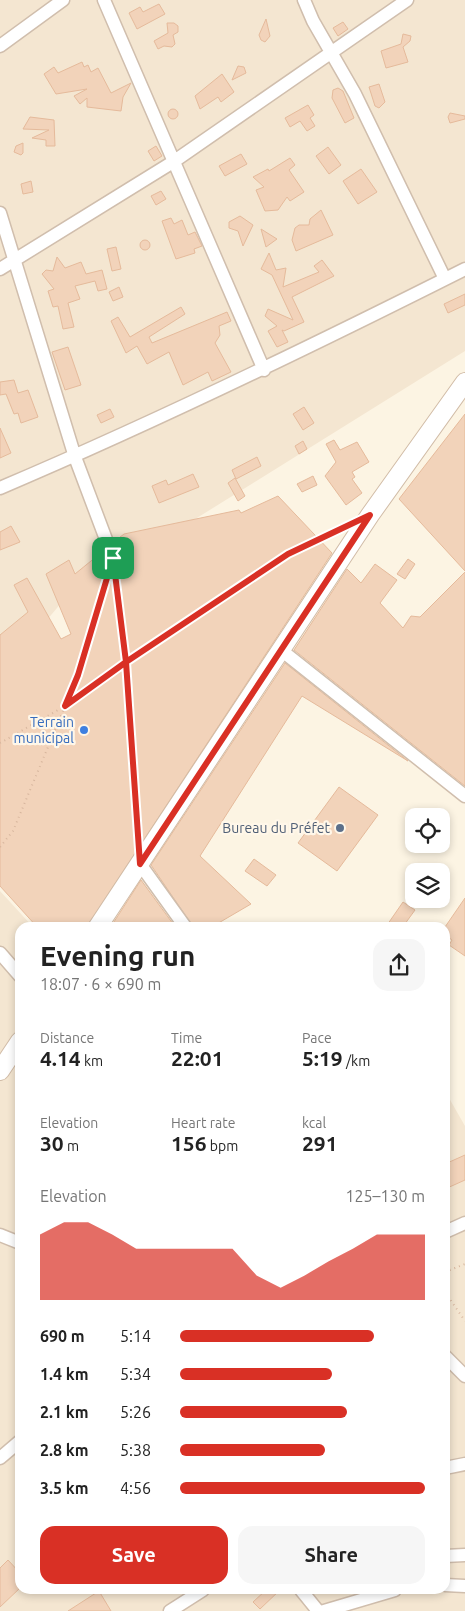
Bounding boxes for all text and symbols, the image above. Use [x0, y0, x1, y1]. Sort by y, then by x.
pin [92, 537, 134, 579]
icon: arrive [99, 544, 127, 572]
place label: Terrain municipal [14, 714, 74, 746]
marker: Terrain municipal [78, 724, 90, 736]
map controls [405, 808, 450, 908]
button: locate [405, 808, 450, 853]
place label: Bureau du Préfet [222, 820, 330, 836]
marker: Bureau du Préfet [334, 822, 346, 834]
button: layers [405, 863, 450, 908]
button: share [373, 939, 425, 991]
text: Evening run [40, 940, 195, 971]
text: 18:07 · 6 × 690 m [40, 975, 161, 993]
text: Distance [40, 1030, 94, 1046]
text: Time [171, 1030, 202, 1046]
text: Pace [302, 1030, 332, 1046]
text: 4.14 [40, 1046, 81, 1070]
text: 22:01 [171, 1046, 224, 1070]
text: 5:19 [302, 1046, 343, 1070]
text: km [81, 1053, 103, 1069]
text: /km [343, 1053, 370, 1069]
text: Elevation [40, 1115, 98, 1131]
text: Heart rate [171, 1115, 235, 1131]
text: kcal [302, 1115, 326, 1131]
text: 30 [40, 1131, 64, 1155]
text: 156 [171, 1131, 207, 1155]
text: 291 [302, 1131, 338, 1155]
text: m [64, 1138, 79, 1154]
text: bpm [207, 1138, 238, 1154]
text: Elevation [40, 1187, 107, 1205]
text: 125–130 m [345, 1187, 425, 1205]
text: 690 m [40, 1327, 85, 1345]
text: 5:14 [120, 1327, 151, 1345]
text: 1.4 km [40, 1365, 89, 1383]
text: 5:34 [120, 1365, 151, 1383]
text: 2.1 km [40, 1403, 89, 1421]
text: 5:26 [120, 1403, 151, 1421]
text: 2.8 km [40, 1441, 89, 1459]
text: 5:38 [120, 1441, 151, 1459]
text: 3.5 km [40, 1479, 89, 1497]
text: 4:56 [120, 1479, 151, 1497]
button: Save [40, 1526, 228, 1584]
button: Share [238, 1526, 425, 1584]

